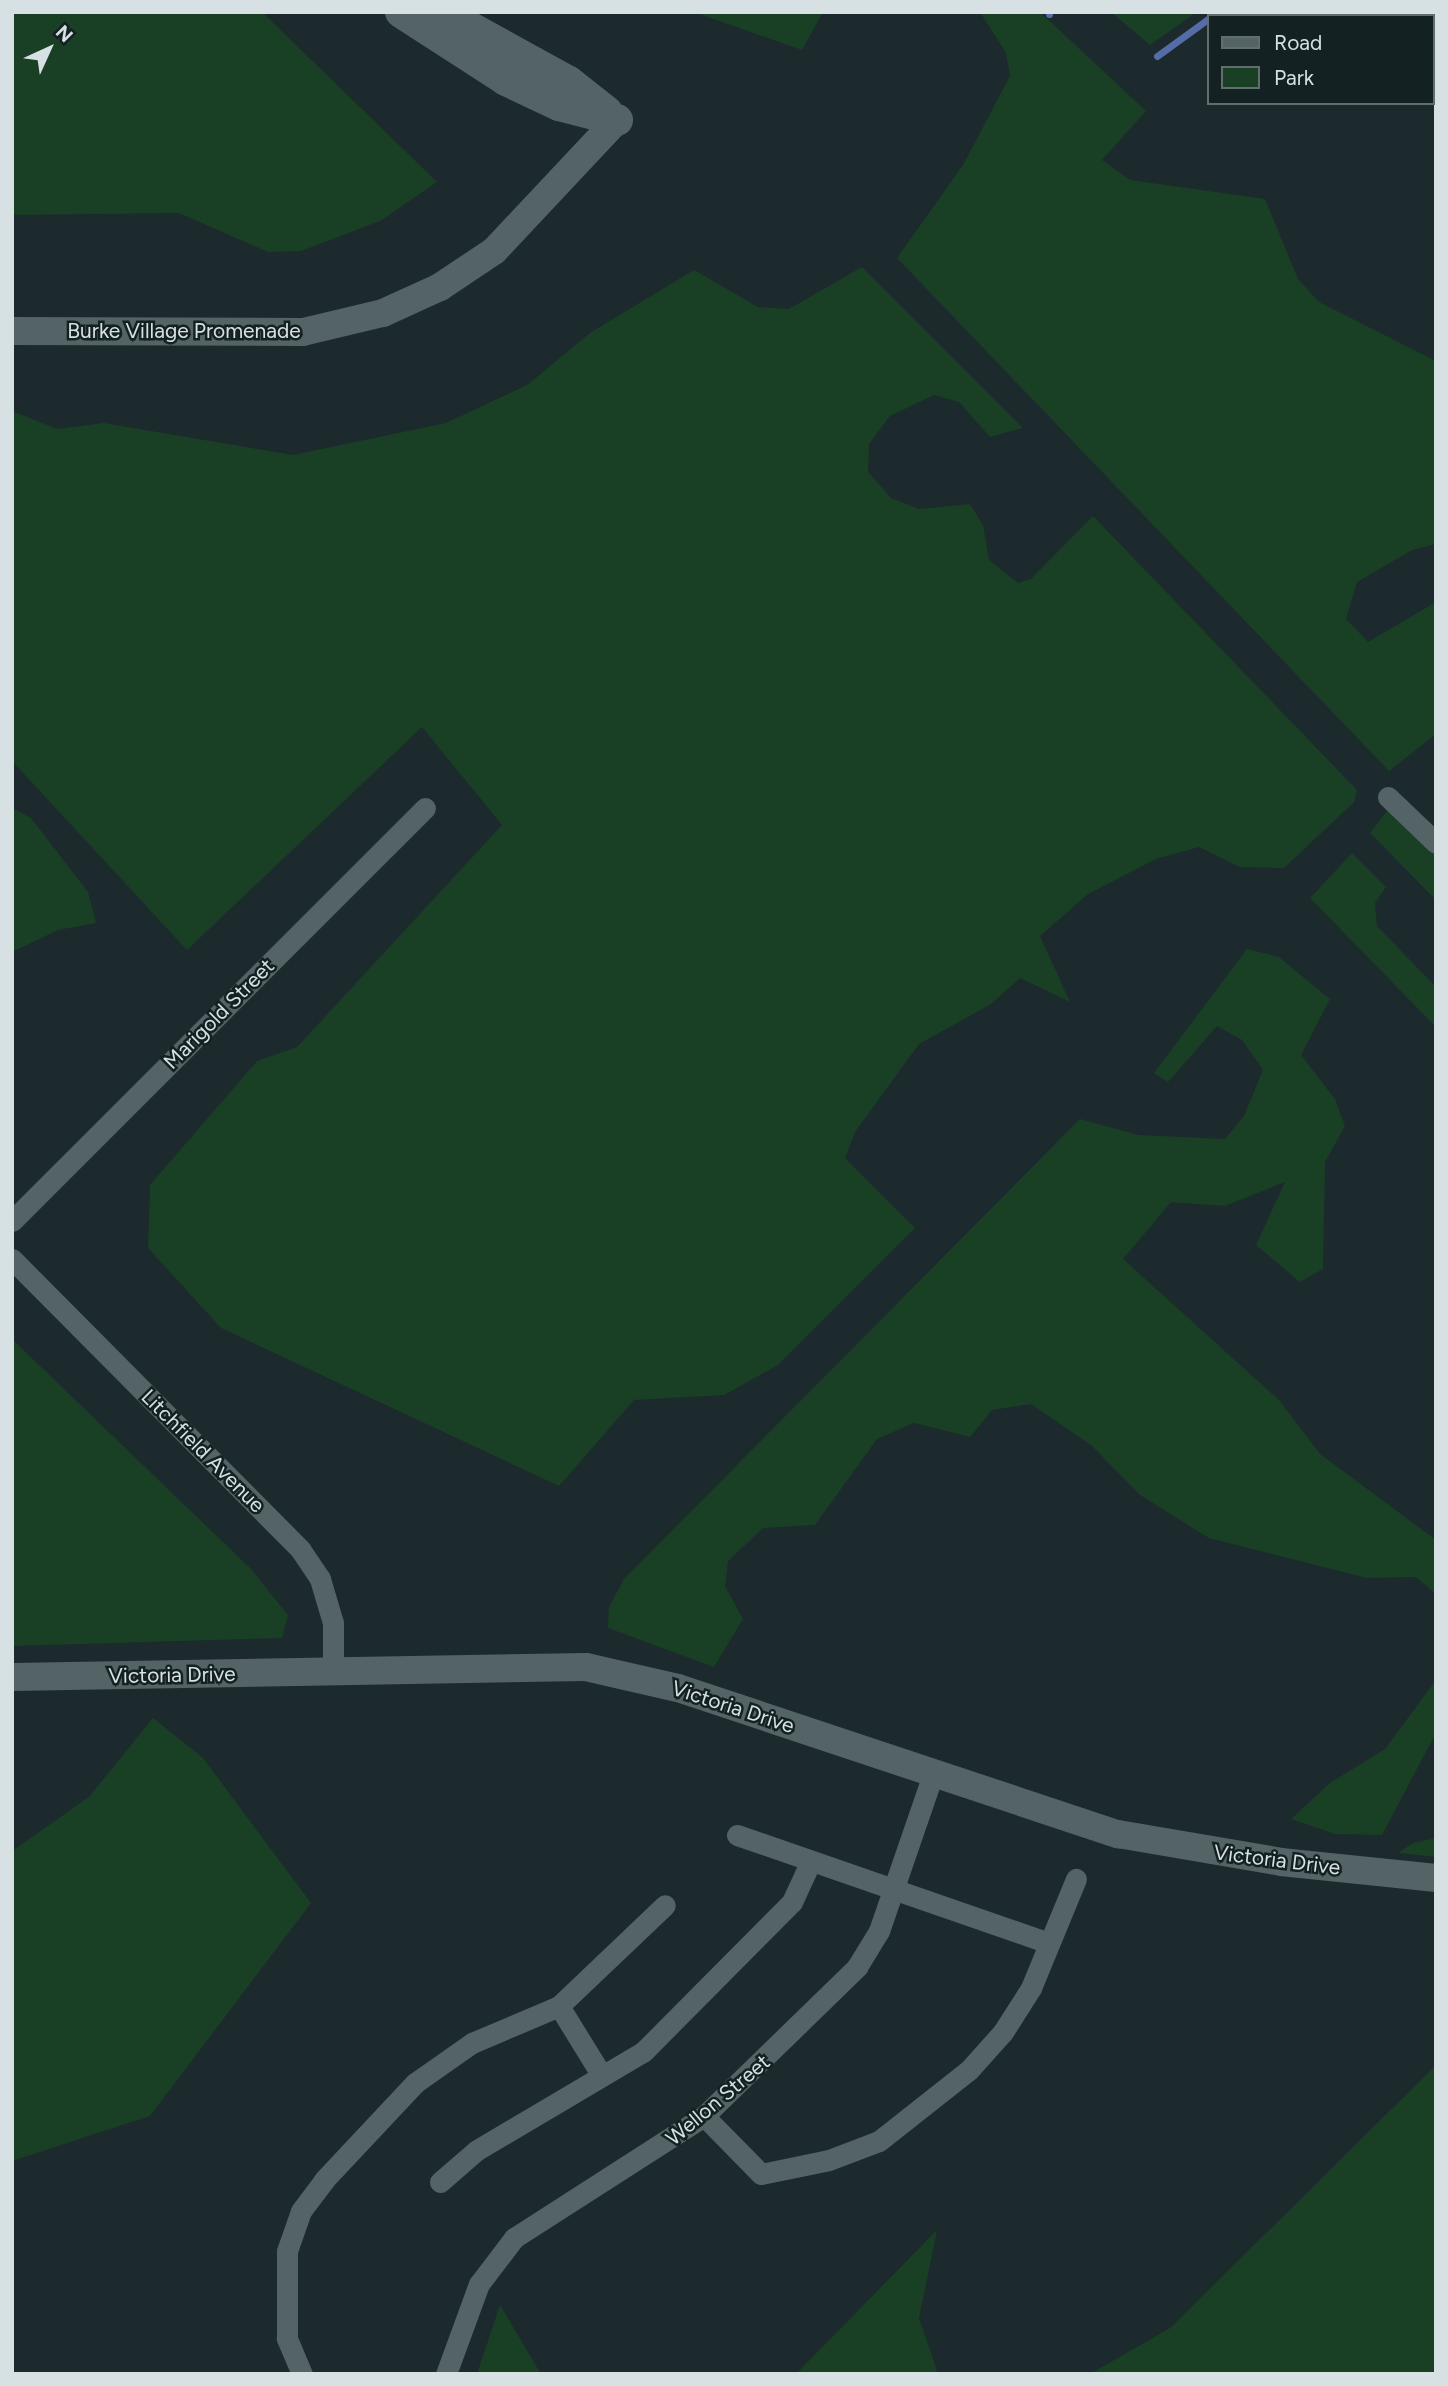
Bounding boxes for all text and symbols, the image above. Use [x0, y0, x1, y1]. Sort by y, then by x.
north arrow [14, 14, 84, 84]
legend [1206, 14, 1434, 105]
text: N [51, 20, 78, 47]
text: Road [1274, 30, 1322, 55]
text: Park [1274, 65, 1314, 90]
street label: Burke Village Promenade [67, 318, 301, 344]
street label: Marigold Street [159, 954, 279, 1074]
street label: Litchfield Avenue [136, 1384, 270, 1518]
street label: Victoria Drive [108, 1661, 236, 1689]
street label: Victoria Drive [669, 1675, 797, 1739]
street label: Victoria Drive [1212, 1840, 1342, 1880]
street label: Wellon Street [661, 2049, 775, 2151]

